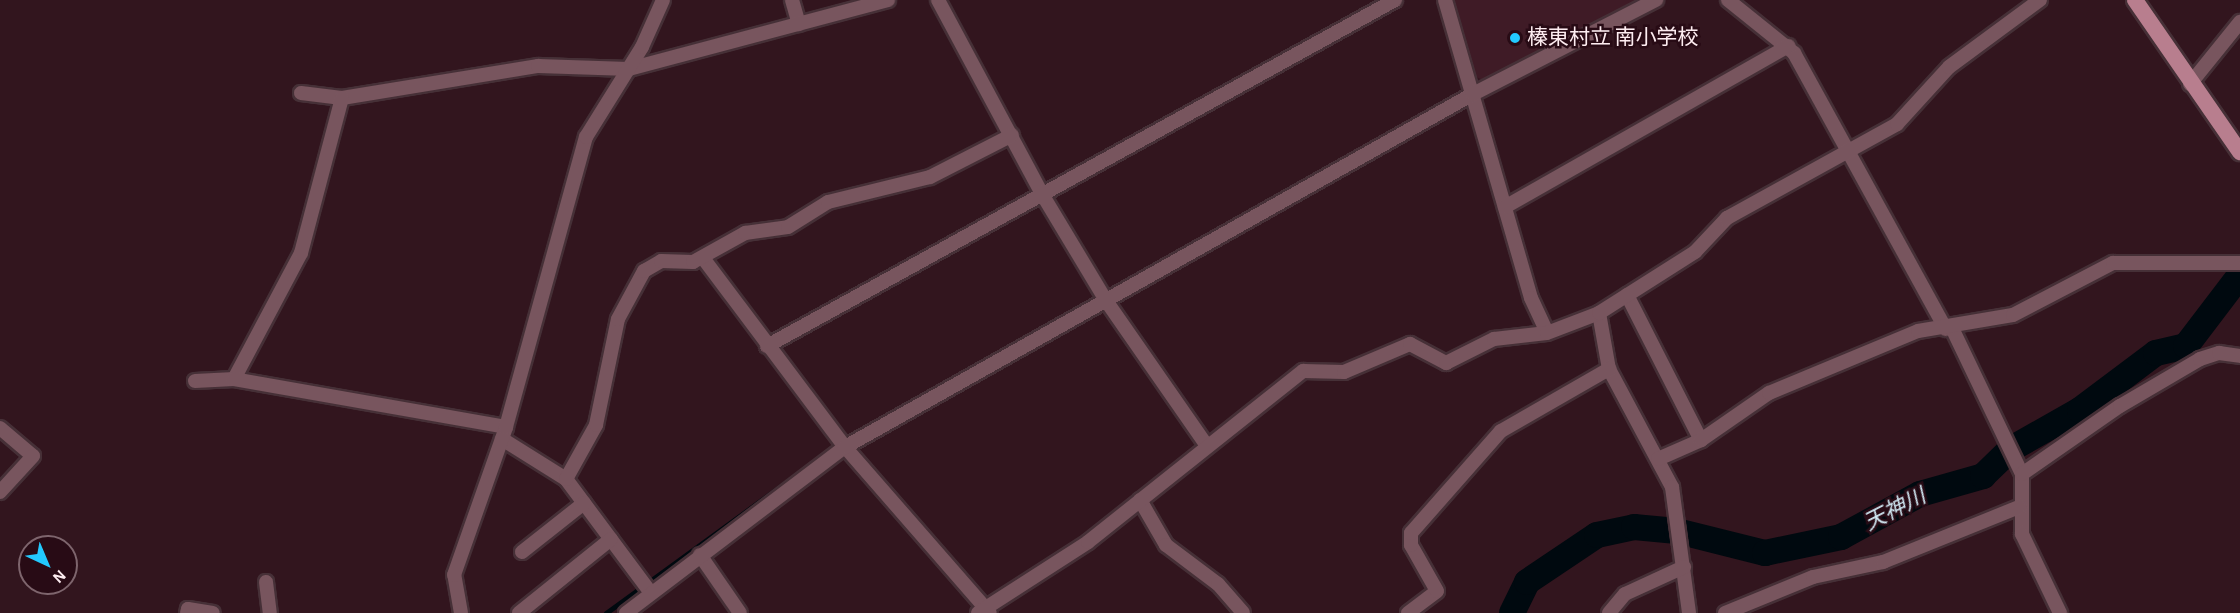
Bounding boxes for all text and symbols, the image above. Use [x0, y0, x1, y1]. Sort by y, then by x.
place label: 榛東村立 南小学校 [1527, 25, 1698, 51]
marker: 榛東村立 南小学校 [1508, 31, 1522, 45]
water label: 天神川 [1860, 483, 1930, 537]
north arrow [18, 535, 78, 595]
text: N [50, 567, 69, 586]

